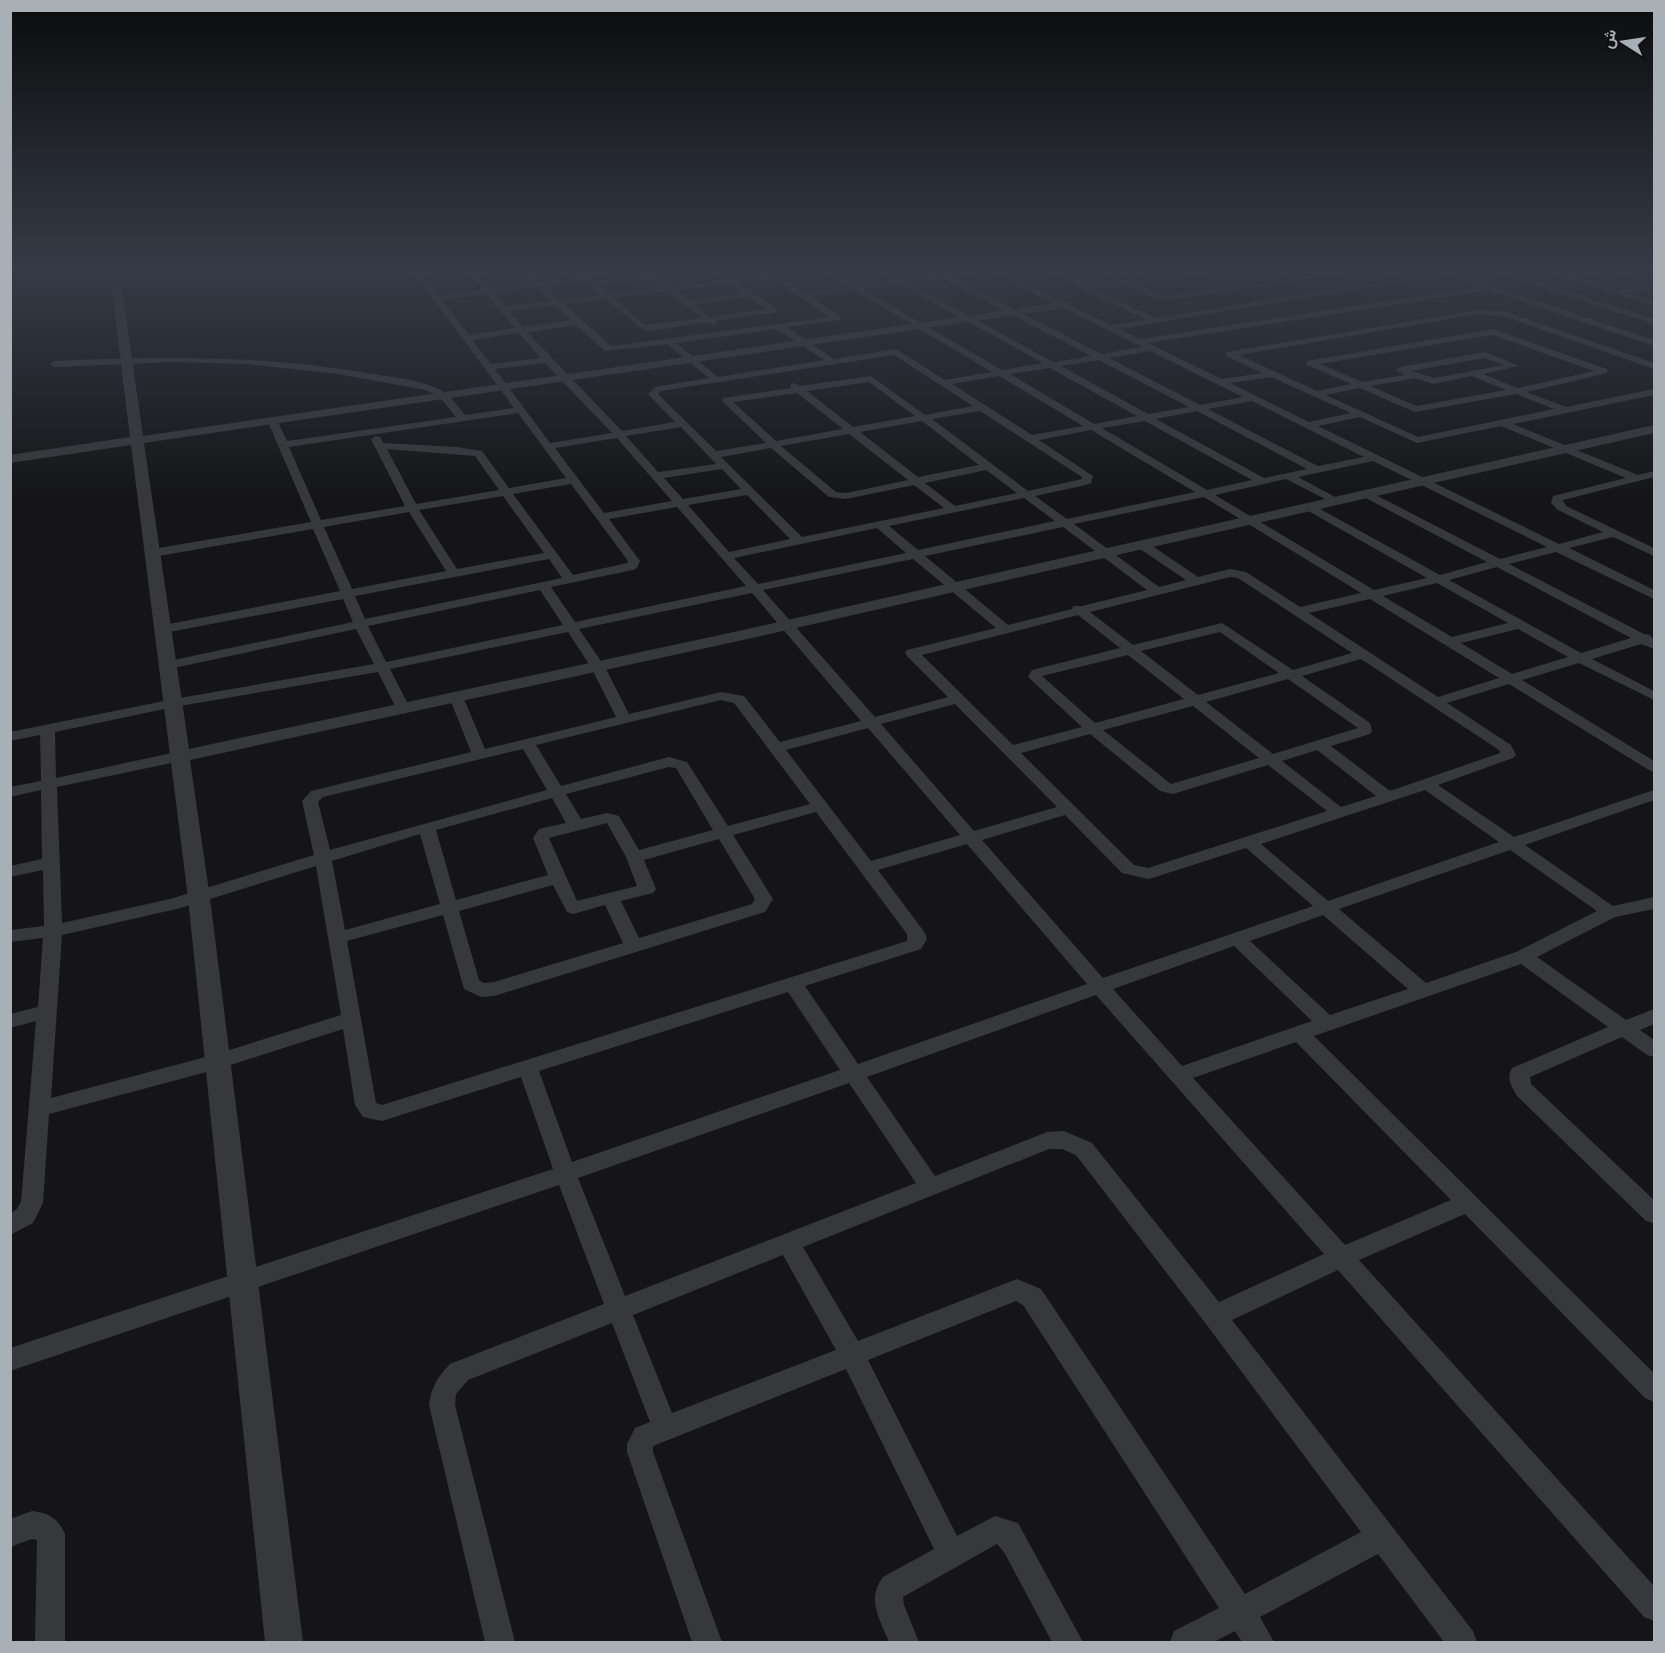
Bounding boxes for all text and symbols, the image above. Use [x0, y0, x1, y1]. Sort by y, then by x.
north arrow [1593, 12, 1653, 72]
text: ش [1597, 27, 1620, 50]

